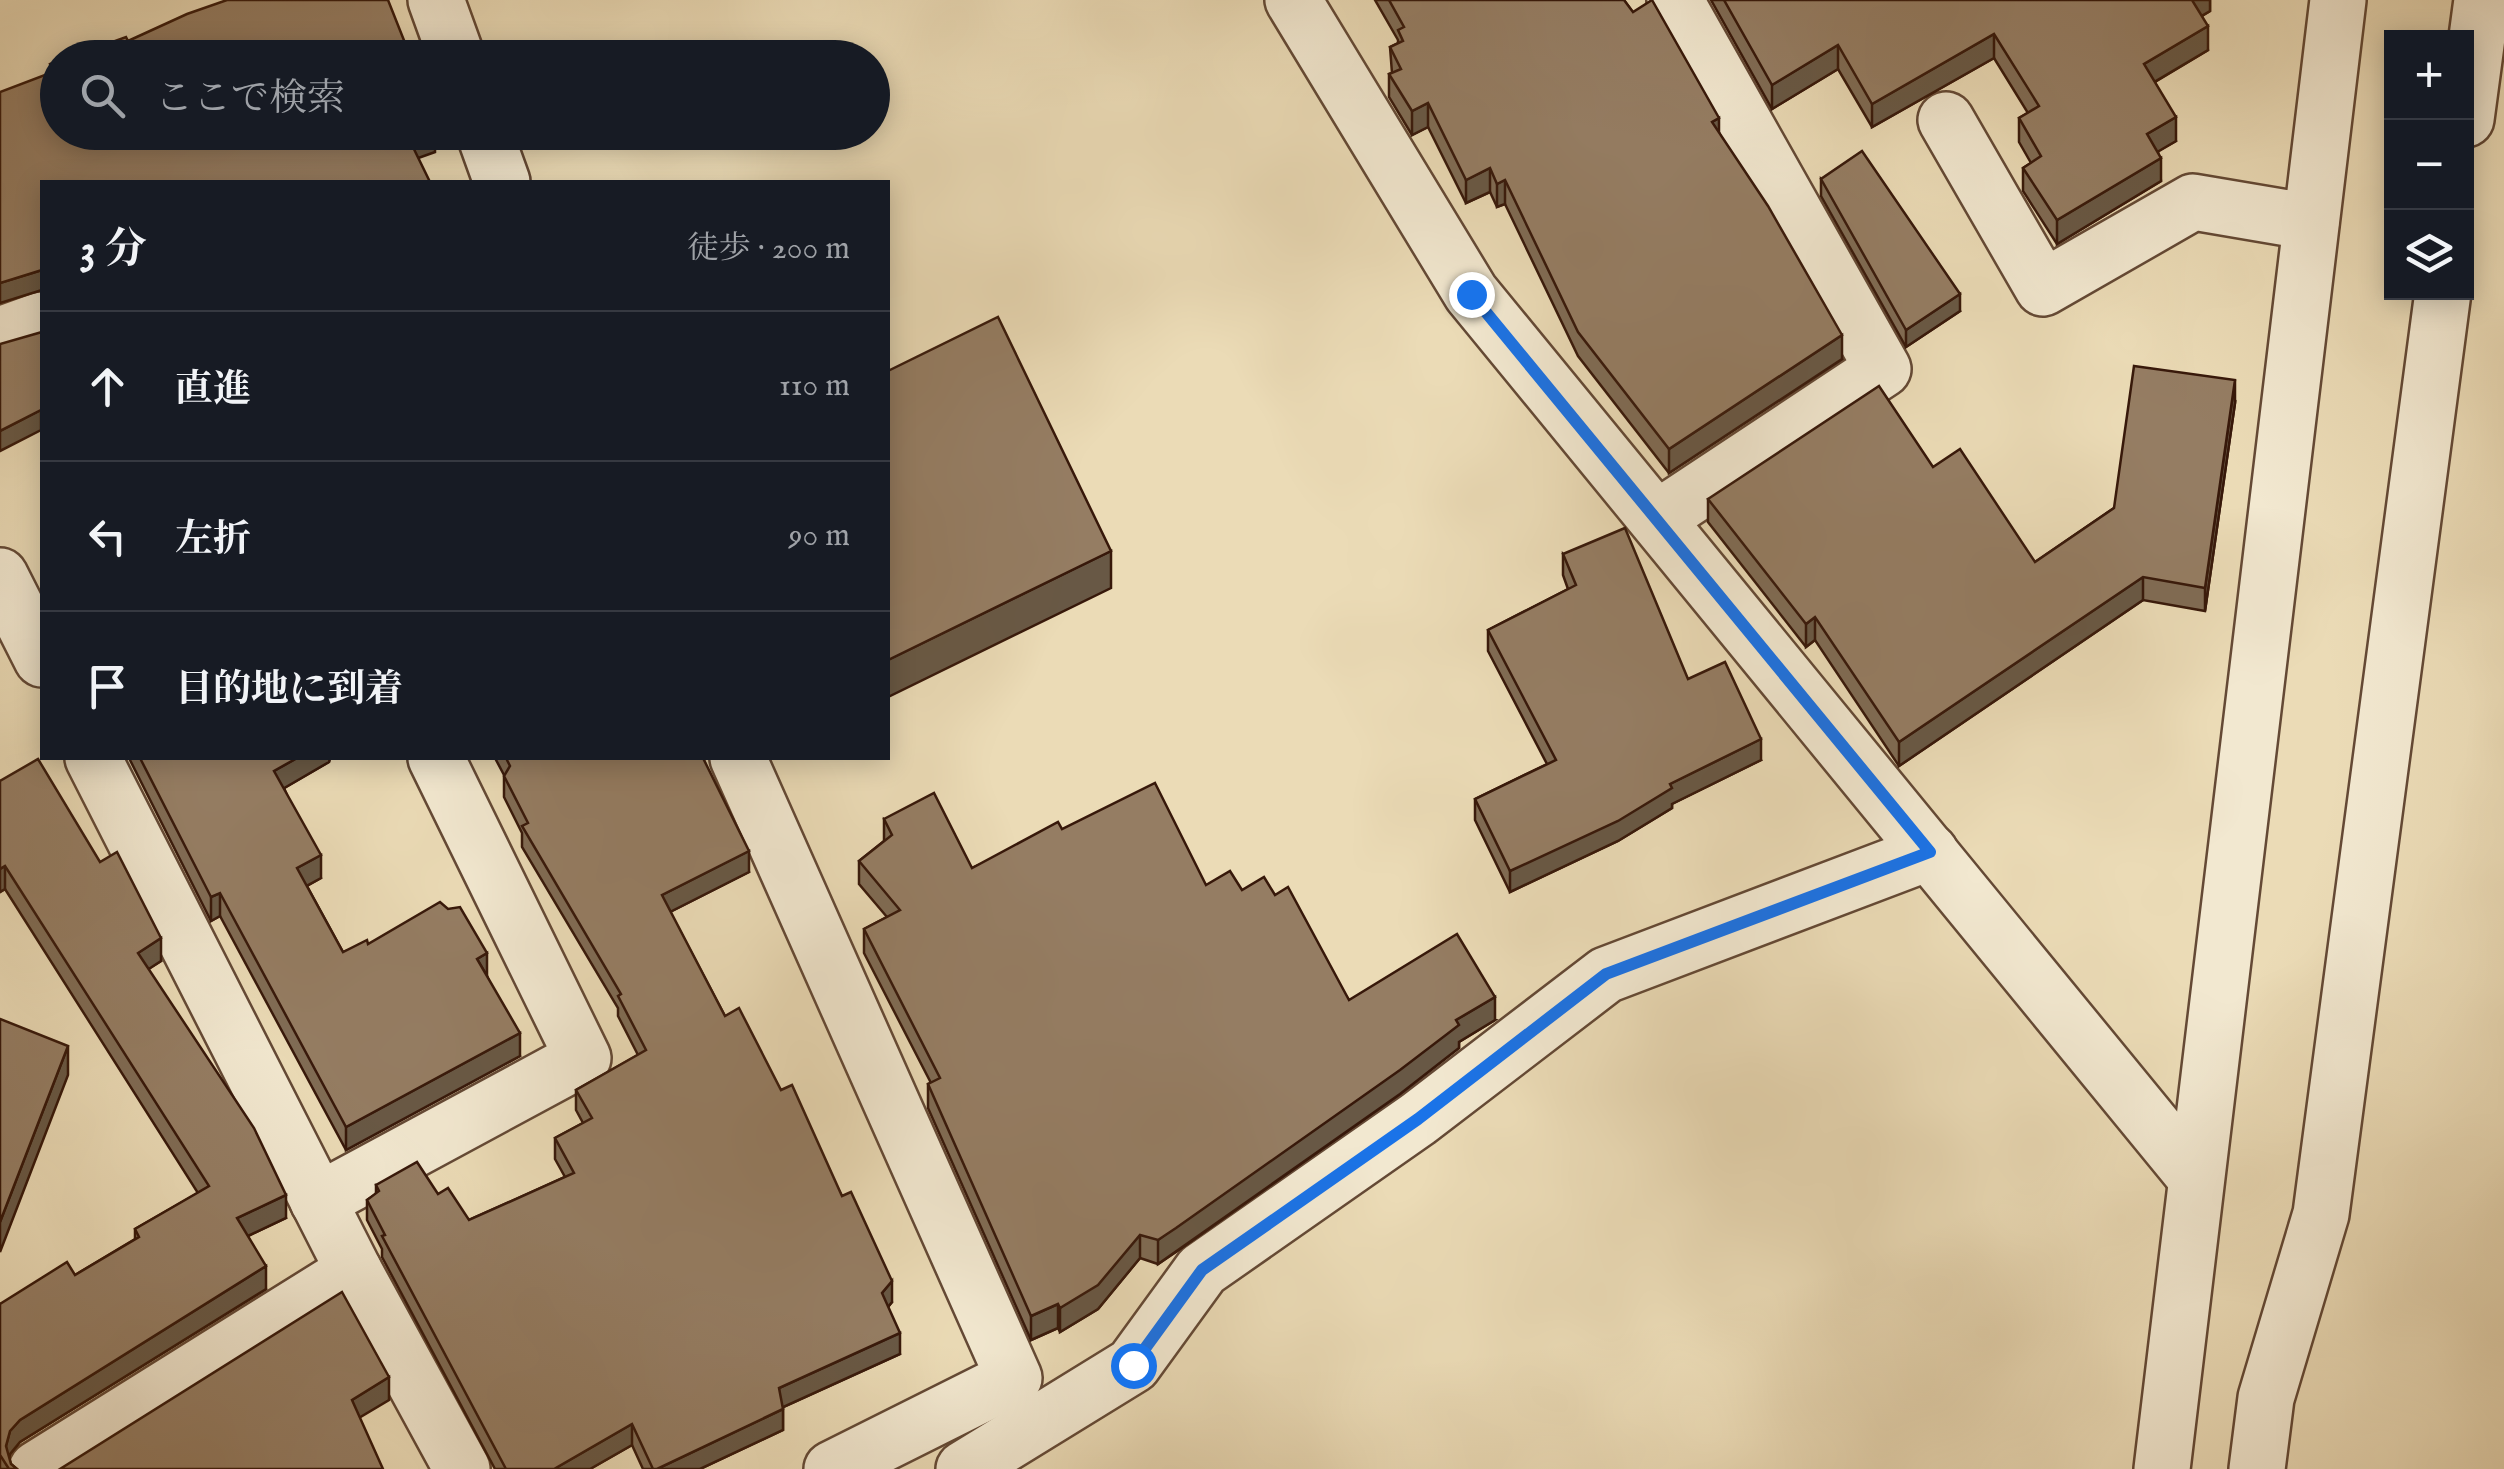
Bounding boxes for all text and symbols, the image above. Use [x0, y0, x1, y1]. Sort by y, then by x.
map controls [2384, 30, 2474, 300]
button: + [2384, 30, 2474, 120]
search box [40, 40, 890, 150]
icon: search [75, 68, 130, 123]
text: ここで検索 [155, 76, 345, 124]
button: − [2384, 120, 2474, 210]
button: layers [2384, 210, 2474, 300]
text: 3 分 [80, 224, 147, 277]
text: 徒歩 · 200 m [687, 229, 850, 270]
route end [1449, 272, 1495, 318]
icon: ahead [80, 359, 135, 414]
text: 110 m [779, 366, 850, 407]
text: 直進 [175, 367, 251, 415]
icon: left [80, 509, 135, 564]
text: 90 m [789, 516, 850, 557]
text: 左折 [175, 517, 251, 565]
icon: arrive [80, 659, 135, 714]
text: 目的地に到着 [175, 667, 403, 715]
route start [1111, 1343, 1157, 1389]

